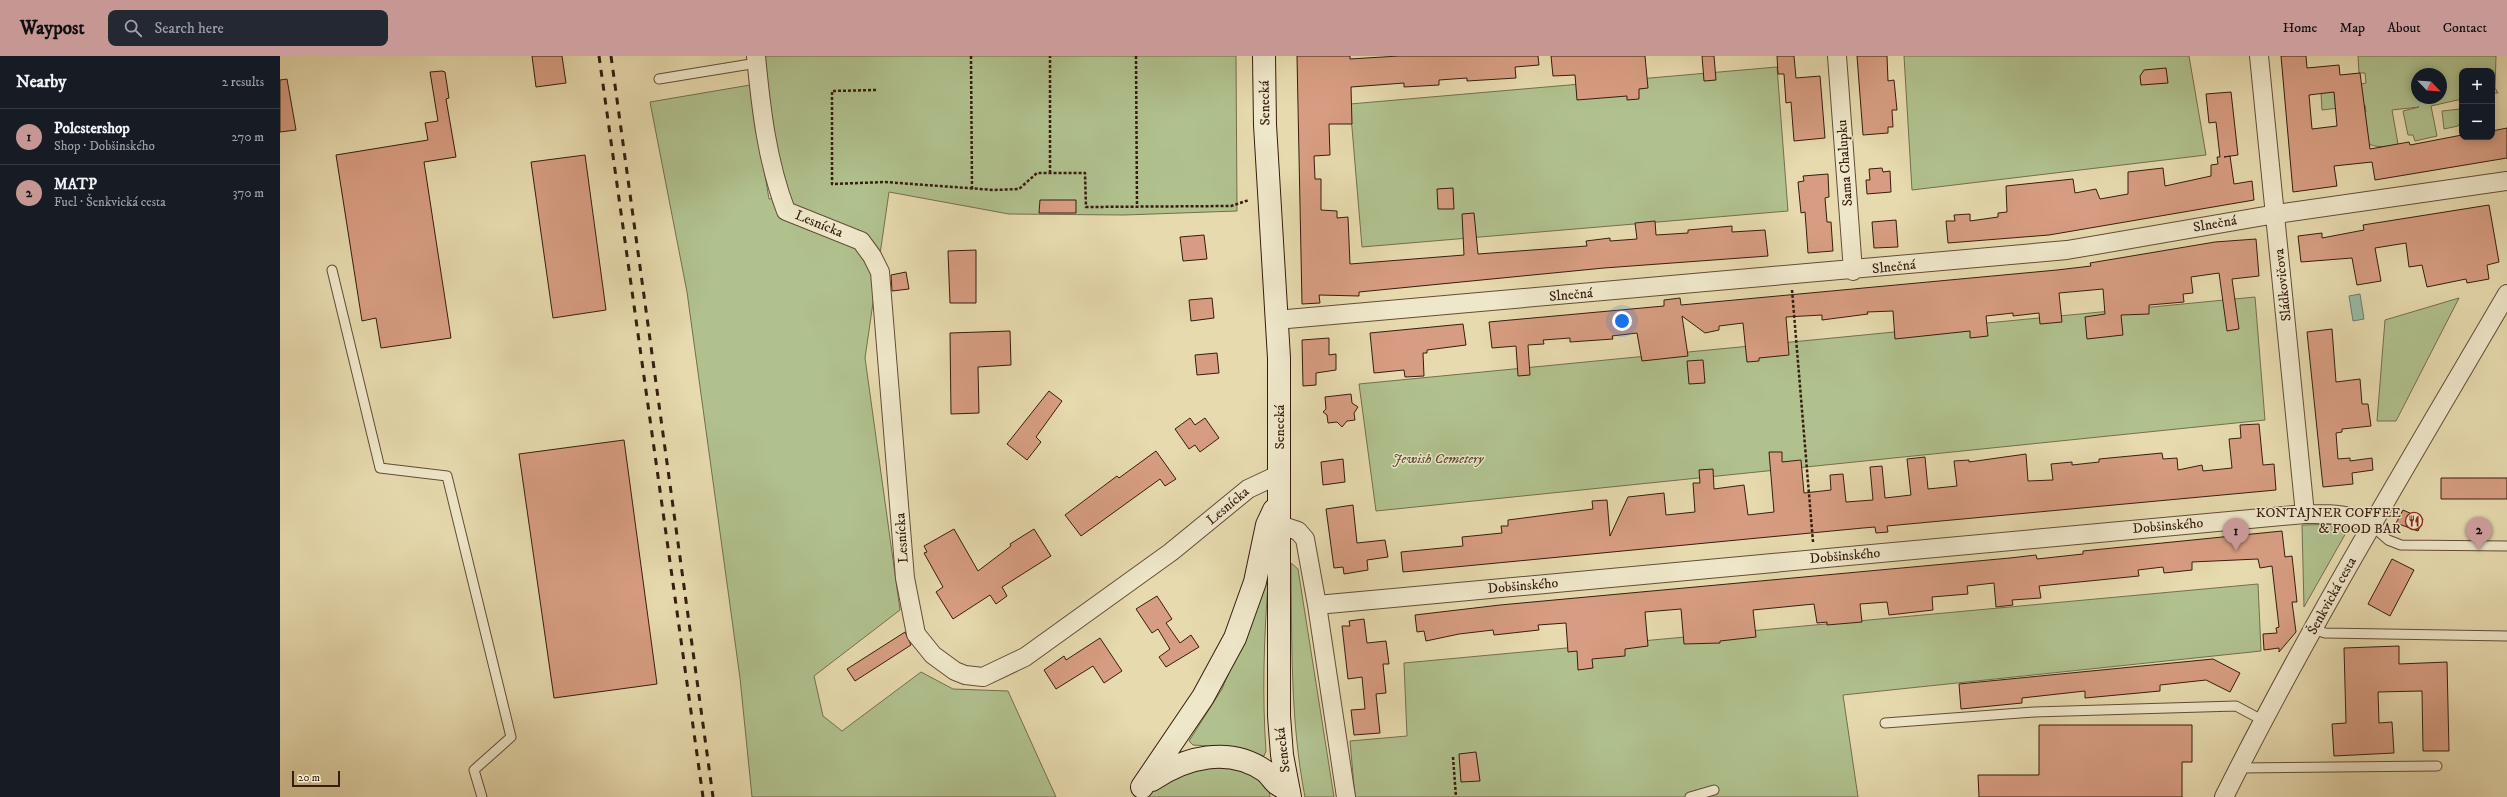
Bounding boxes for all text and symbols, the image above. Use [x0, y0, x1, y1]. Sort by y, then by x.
search box [108, 10, 388, 46]
text: Waypost [20, 17, 84, 40]
icon: search [122, 17, 144, 39]
text: Search here [154, 19, 224, 38]
text: Home [2283, 19, 2317, 37]
text: Map [2339, 19, 2365, 37]
text: About [2387, 19, 2421, 37]
text: Contact [2443, 19, 2487, 37]
north arrow [2411, 68, 2447, 104]
map controls [2459, 68, 2495, 140]
button: + [2459, 68, 2495, 104]
text: Nearby [16, 71, 66, 93]
text: 2 results [222, 74, 264, 90]
street label: Senecká [1256, 80, 1274, 126]
button: − [2459, 104, 2495, 140]
text: Polcstershop [54, 119, 130, 138]
street label: Sama Chalupku [1833, 119, 1857, 207]
text: 1 [27, 129, 31, 145]
text: 270 m [232, 129, 264, 145]
text: Shop · Dobšinského [54, 138, 155, 154]
text: MATP [54, 175, 97, 194]
text: 2 [26, 185, 32, 201]
text: 370 m [233, 185, 264, 201]
text: Fuel · Šenkvická cesta [54, 194, 166, 210]
street label: Lesnícka [792, 206, 846, 242]
street label: Slnečná [2192, 211, 2238, 237]
street label: Sládkovičova [2270, 248, 2296, 322]
street label: Slnečná [1871, 256, 1917, 278]
street label: Slnečná [1548, 284, 1594, 306]
your location [1612, 311, 1632, 331]
street label: Senecká [1271, 404, 1289, 450]
park label: Jewish Cemetery [1393, 450, 1485, 468]
street label: Lesnícka [1203, 483, 1253, 529]
place label: KONTAJNER COFFEE & FOOD BAR [2256, 504, 2402, 538]
restaurant icon: KONTAJNER COFFEE & FOOD BAR [2404, 511, 2424, 531]
street label: Lesnícka [891, 512, 913, 564]
street label: Dobšinského [2132, 514, 2204, 538]
pin: 2 [2466, 517, 2492, 550]
pin: 1 [2223, 518, 2249, 551]
street label: Dobšinského [1809, 544, 1881, 568]
street label: Šenkvická cesta [2303, 554, 2361, 638]
street label: Dobšinského [1487, 574, 1559, 598]
street label: Senecká [1271, 726, 1295, 773]
scale bar [292, 769, 340, 788]
text: 20 m [298, 771, 320, 785]

